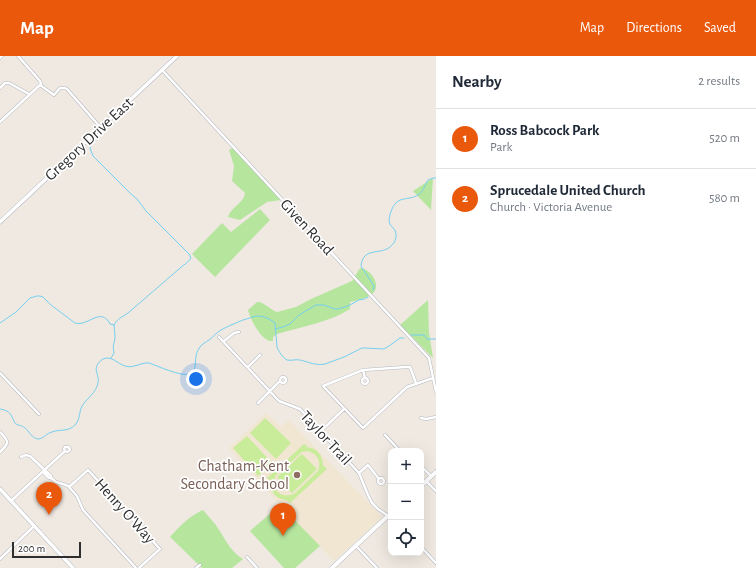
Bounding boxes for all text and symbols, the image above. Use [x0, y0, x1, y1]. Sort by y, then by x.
text: Map [20, 19, 54, 38]
text: Map [580, 21, 604, 35]
text: Directions [626, 21, 682, 35]
text: Saved [704, 21, 736, 35]
text: Nearby [452, 73, 502, 90]
text: 2 results [698, 75, 740, 88]
street label: Gregory Drive East [42, 94, 137, 184]
text: Ross Babcock Park [490, 123, 599, 138]
text: 1 [463, 132, 467, 145]
text: 520 m [709, 132, 740, 145]
text: Park [490, 141, 512, 154]
text: Sprucedale United Church [490, 183, 645, 198]
text: 2 [462, 192, 468, 205]
text: 580 m [709, 192, 740, 205]
street label: Given Road [277, 196, 337, 258]
text: Church · Victoria Avenue [490, 201, 612, 214]
your location [186, 369, 206, 389]
street label: Taylor Trail [296, 408, 355, 469]
map controls [388, 448, 424, 556]
button: + [388, 448, 424, 484]
place label: Chatham-Kent Secondary School [181, 458, 289, 493]
marker: Chatham-Kent Secondary School [292, 470, 302, 480]
street label: Henry O'Way [91, 475, 158, 547]
pin: 2 [36, 482, 62, 515]
button: − [388, 484, 424, 520]
pin: 1 [270, 503, 296, 536]
button: locate [388, 520, 424, 556]
scale bar [12, 540, 81, 559]
text: 200 m [18, 543, 45, 554]

